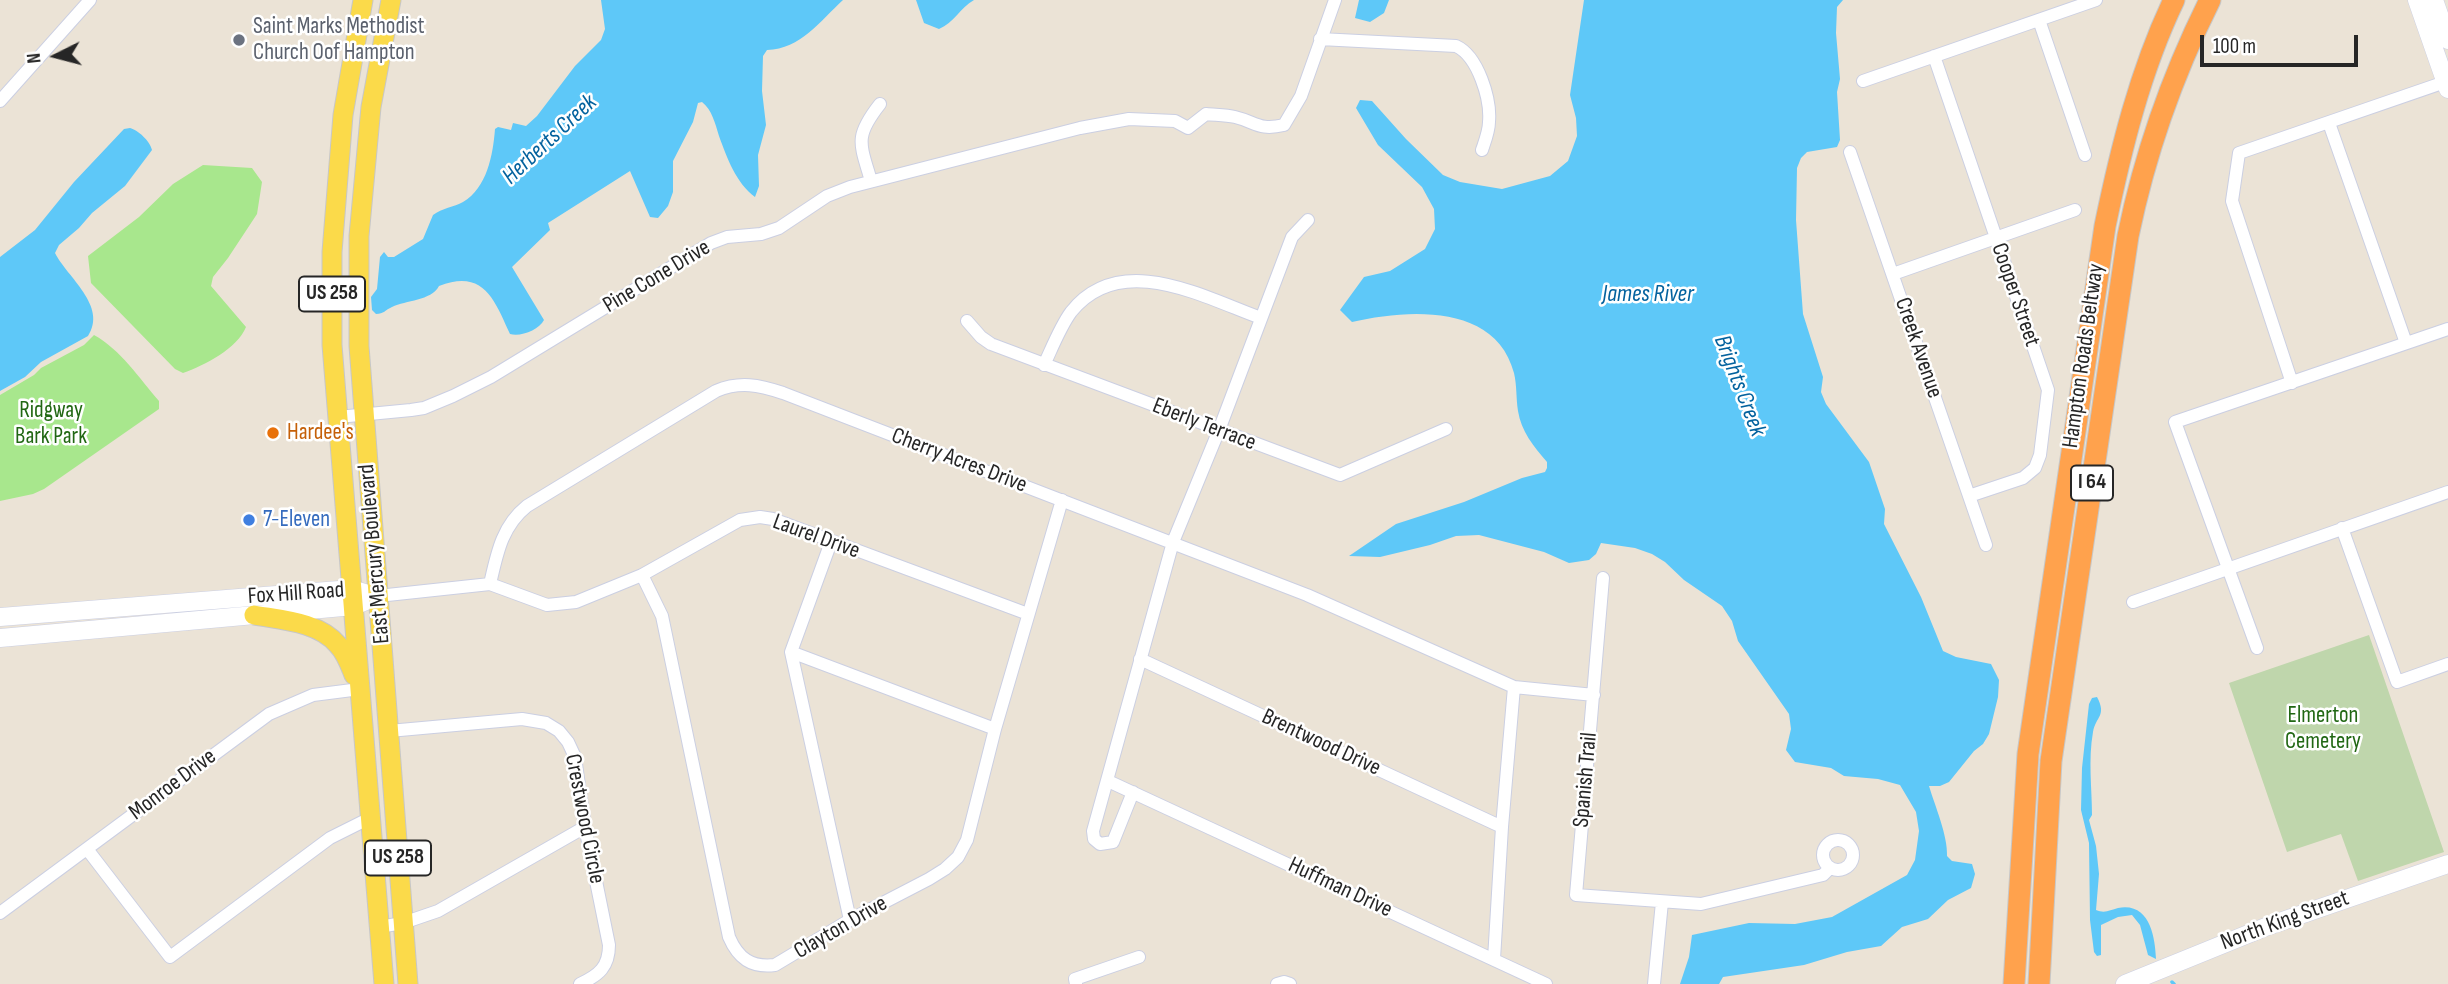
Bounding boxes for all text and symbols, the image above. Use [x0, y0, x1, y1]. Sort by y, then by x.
place label: Saint Marks Methodist Church Oof Hampton [253, 13, 425, 67]
north arrow [21, 21, 91, 91]
scale bar [2203, 21, 2360, 65]
marker: Saint Marks Methodist Church Oof Hampton [231, 32, 247, 48]
text: 100 m [2213, 34, 2256, 59]
text: N [23, 52, 47, 64]
water label: Herberts Creek [497, 89, 603, 191]
street label: Pine Cone Drive [598, 234, 716, 320]
street label: Cooper Street [1984, 240, 2046, 350]
street label: Hampton Roads Beltway [2057, 262, 2111, 450]
road number: US 258 [299, 276, 365, 312]
water label: James River [1602, 281, 1694, 309]
street label: Creek Avenue [1888, 294, 1948, 402]
water label: Brights Creek [1707, 331, 1771, 441]
street label: Eberly Terrace [1148, 393, 1260, 457]
park label: Ridgway Bark Park [15, 397, 87, 451]
place label: Hardee's [287, 419, 354, 447]
street label: Cherry Acres Drive [887, 423, 1031, 499]
marker: Hardee's [265, 425, 281, 441]
street label: East Mercury Boulevard [353, 463, 397, 645]
road number: I 64 [2071, 466, 2113, 500]
place label: 7-Eleven [263, 506, 330, 534]
street label: Laurel Drive [769, 509, 863, 565]
marker: 7-Eleven [241, 512, 257, 528]
street label: Fox Hill Road [247, 577, 345, 611]
park label: Elmerton Cemetery [2285, 702, 2361, 756]
street label: Brentwood Drive [1257, 703, 1385, 783]
street label: Spanish Trail [1568, 731, 1604, 829]
street label: Monroe Drive [124, 743, 222, 827]
street label: Crestwood Circle [558, 752, 610, 886]
road number: US 258 [365, 840, 431, 876]
street label: Huffman Drive [1284, 852, 1396, 924]
street label: North King Street [2217, 885, 2353, 957]
street label: Clayton Drive [789, 890, 893, 966]

